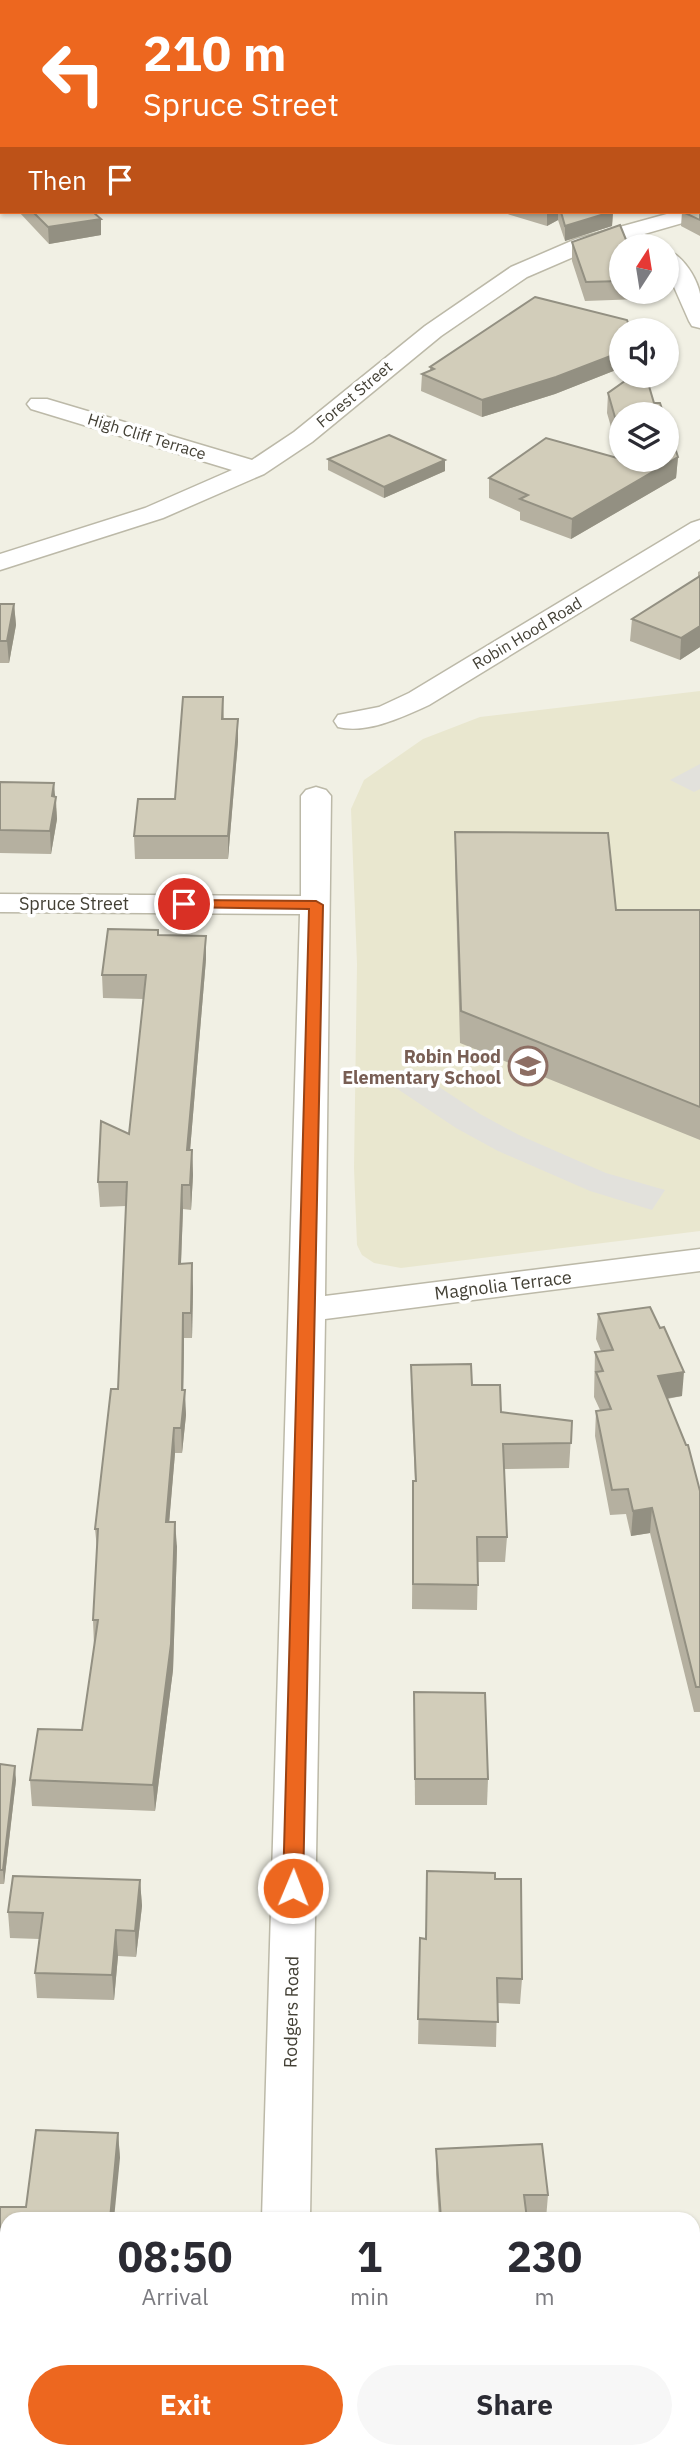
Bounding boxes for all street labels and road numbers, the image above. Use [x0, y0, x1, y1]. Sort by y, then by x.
street label: Forest Street [312, 356, 396, 432]
street label: High Cliff Terrace [85, 408, 209, 464]
street label: Robin Hood Road [469, 592, 585, 674]
street label: Spruce Street [19, 892, 129, 915]
street label: Magnolia Terrace [433, 1265, 573, 1305]
street label: Rodgers Road [279, 1956, 303, 2068]

